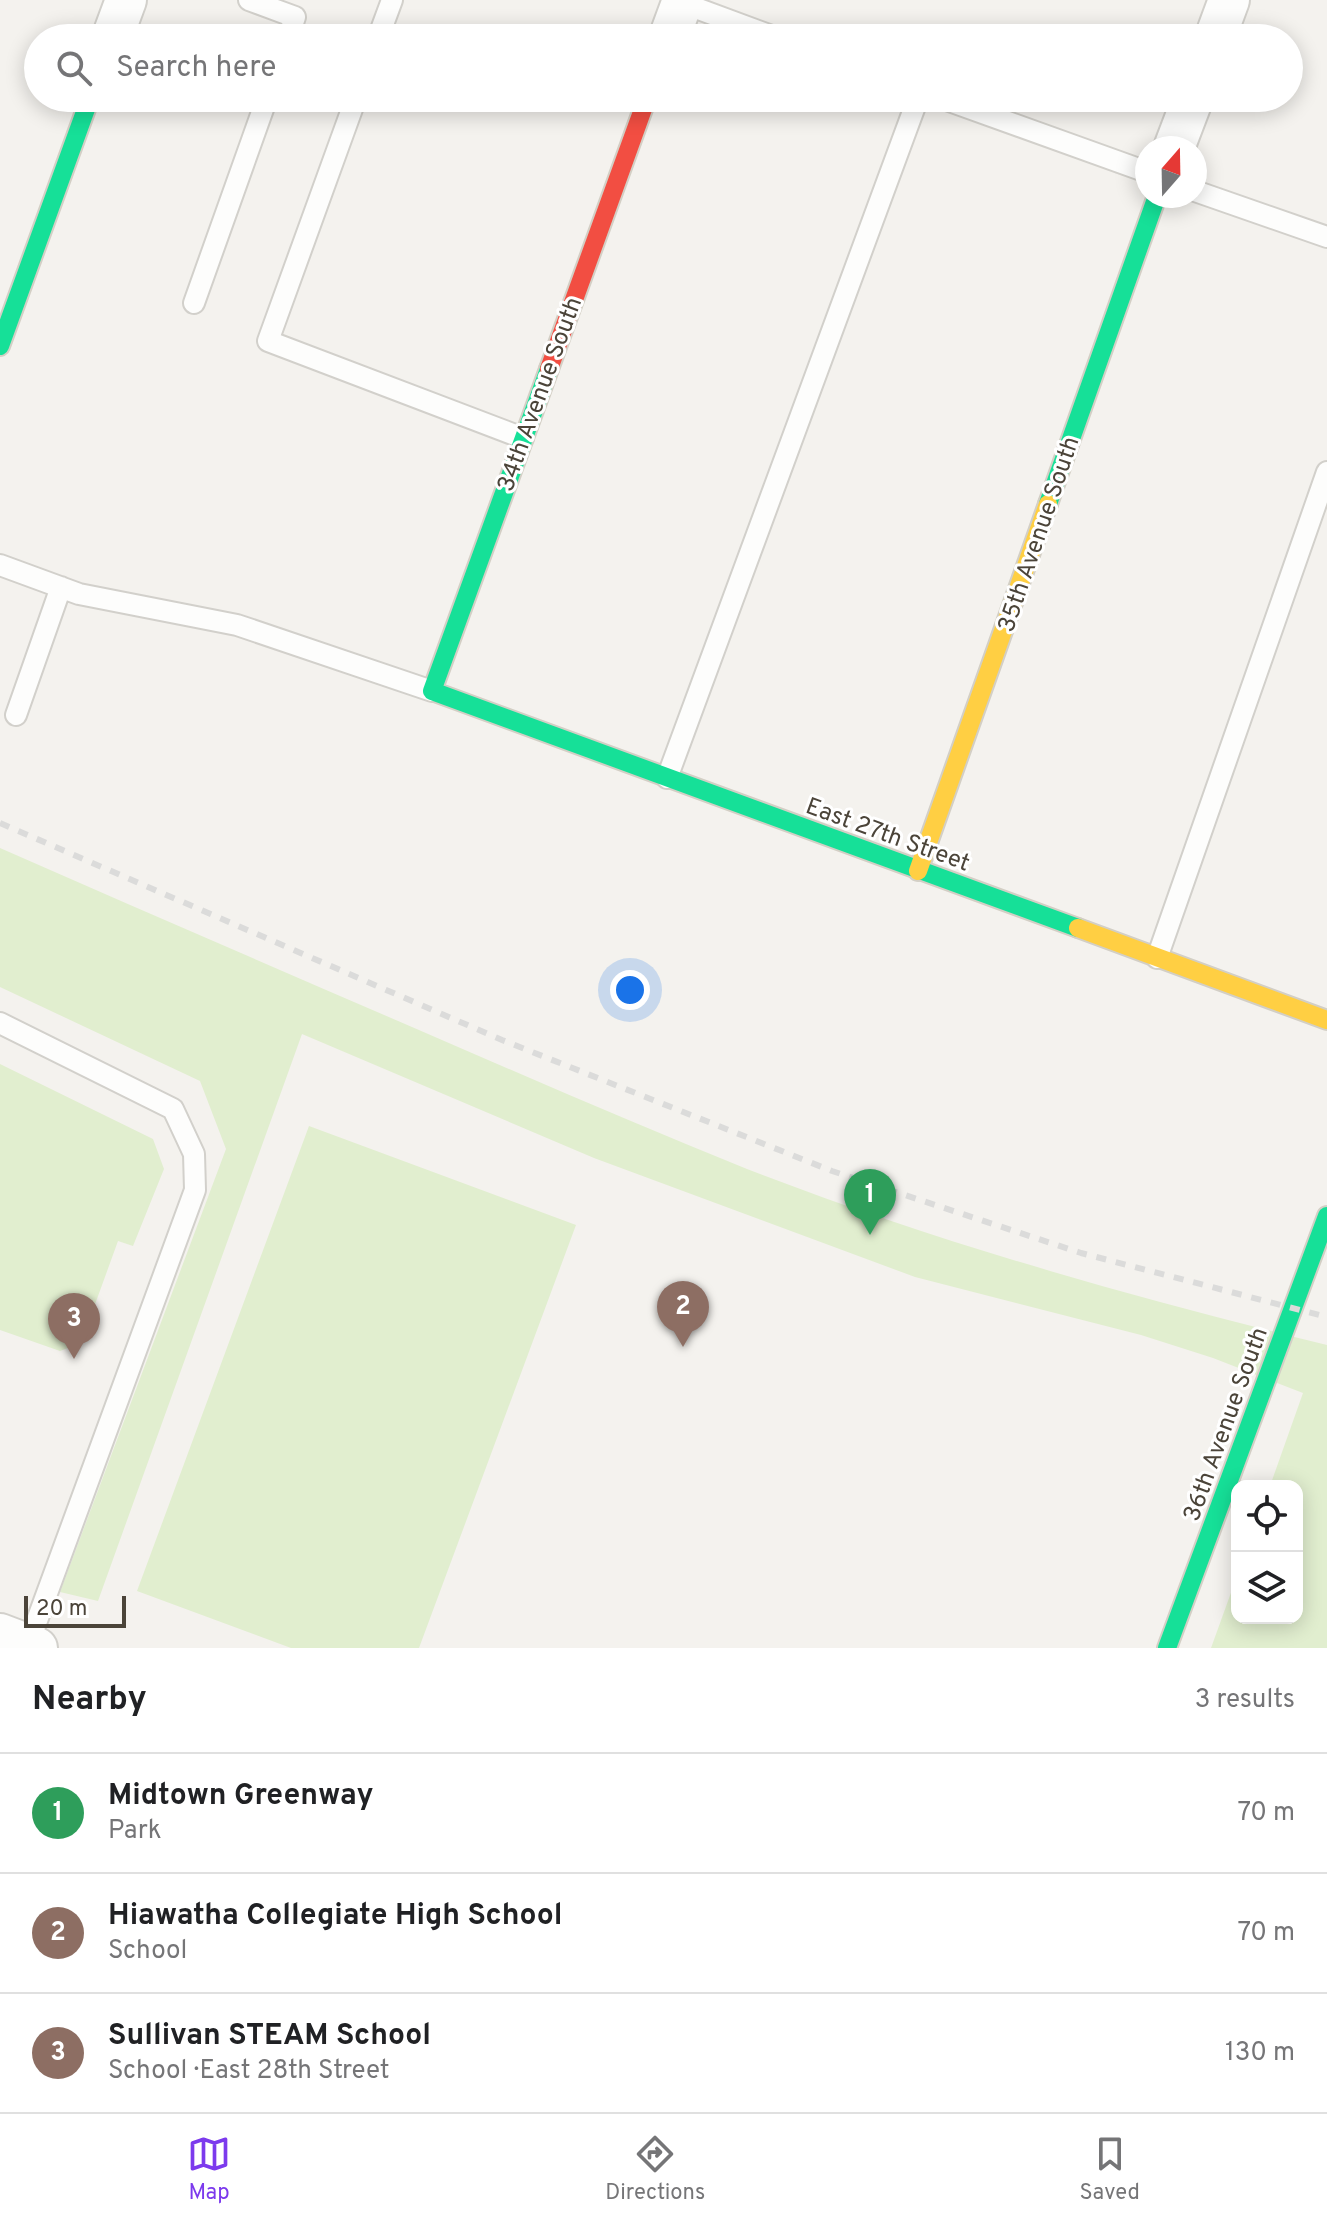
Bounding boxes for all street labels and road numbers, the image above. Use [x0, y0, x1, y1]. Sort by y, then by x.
street label: 34th Avenue South [492, 293, 590, 496]
street label: 35th Avenue South [992, 433, 1087, 636]
street label: East 27th Street [801, 792, 974, 880]
street label: 36th Avenue South [1178, 1324, 1276, 1526]

